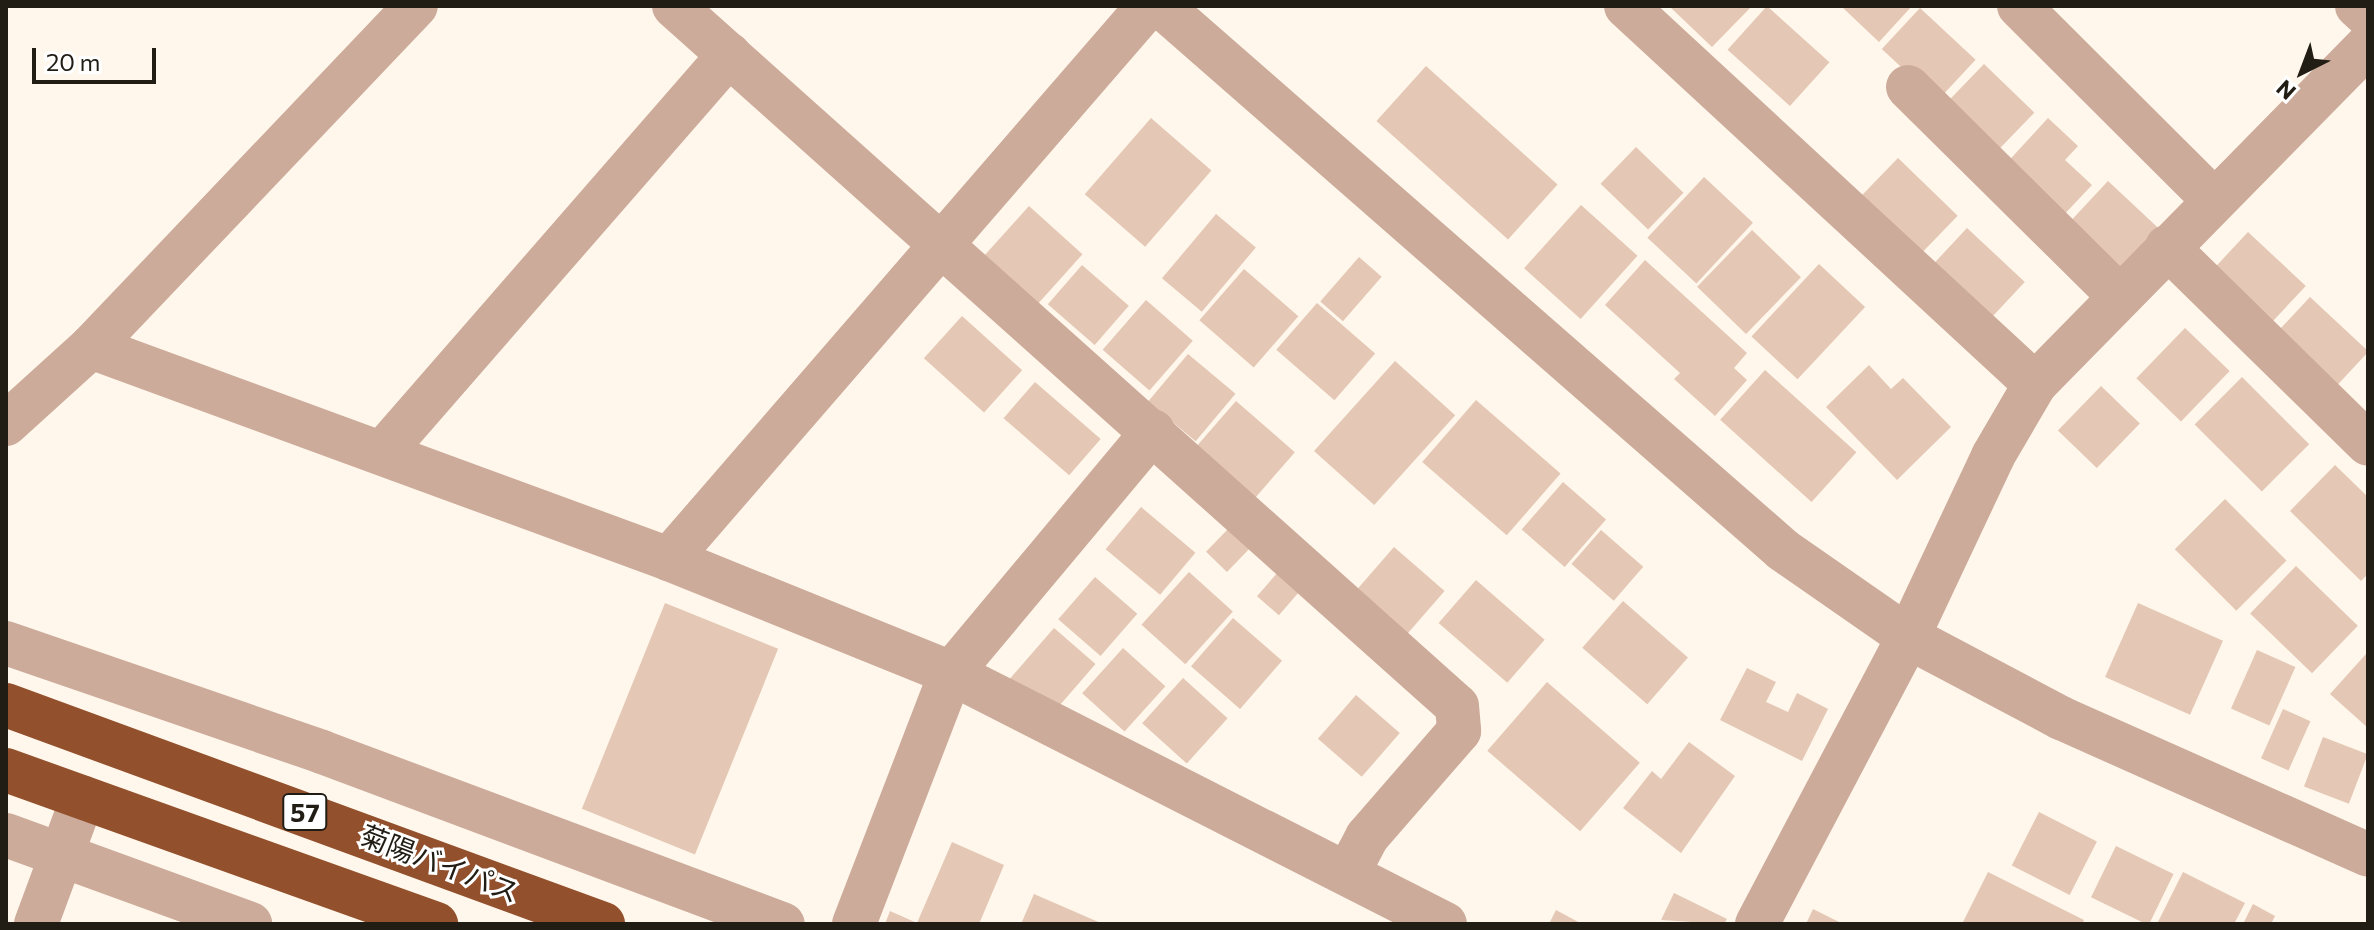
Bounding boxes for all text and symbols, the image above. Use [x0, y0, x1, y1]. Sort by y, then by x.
scale bar [36, 32, 160, 82]
north arrow [2262, 32, 2342, 112]
text: 20 m [46, 47, 100, 76]
text: N [2270, 75, 2301, 106]
road number: 57 [281, 790, 329, 834]
street label: 菊陽バイパス [356, 817, 524, 909]

